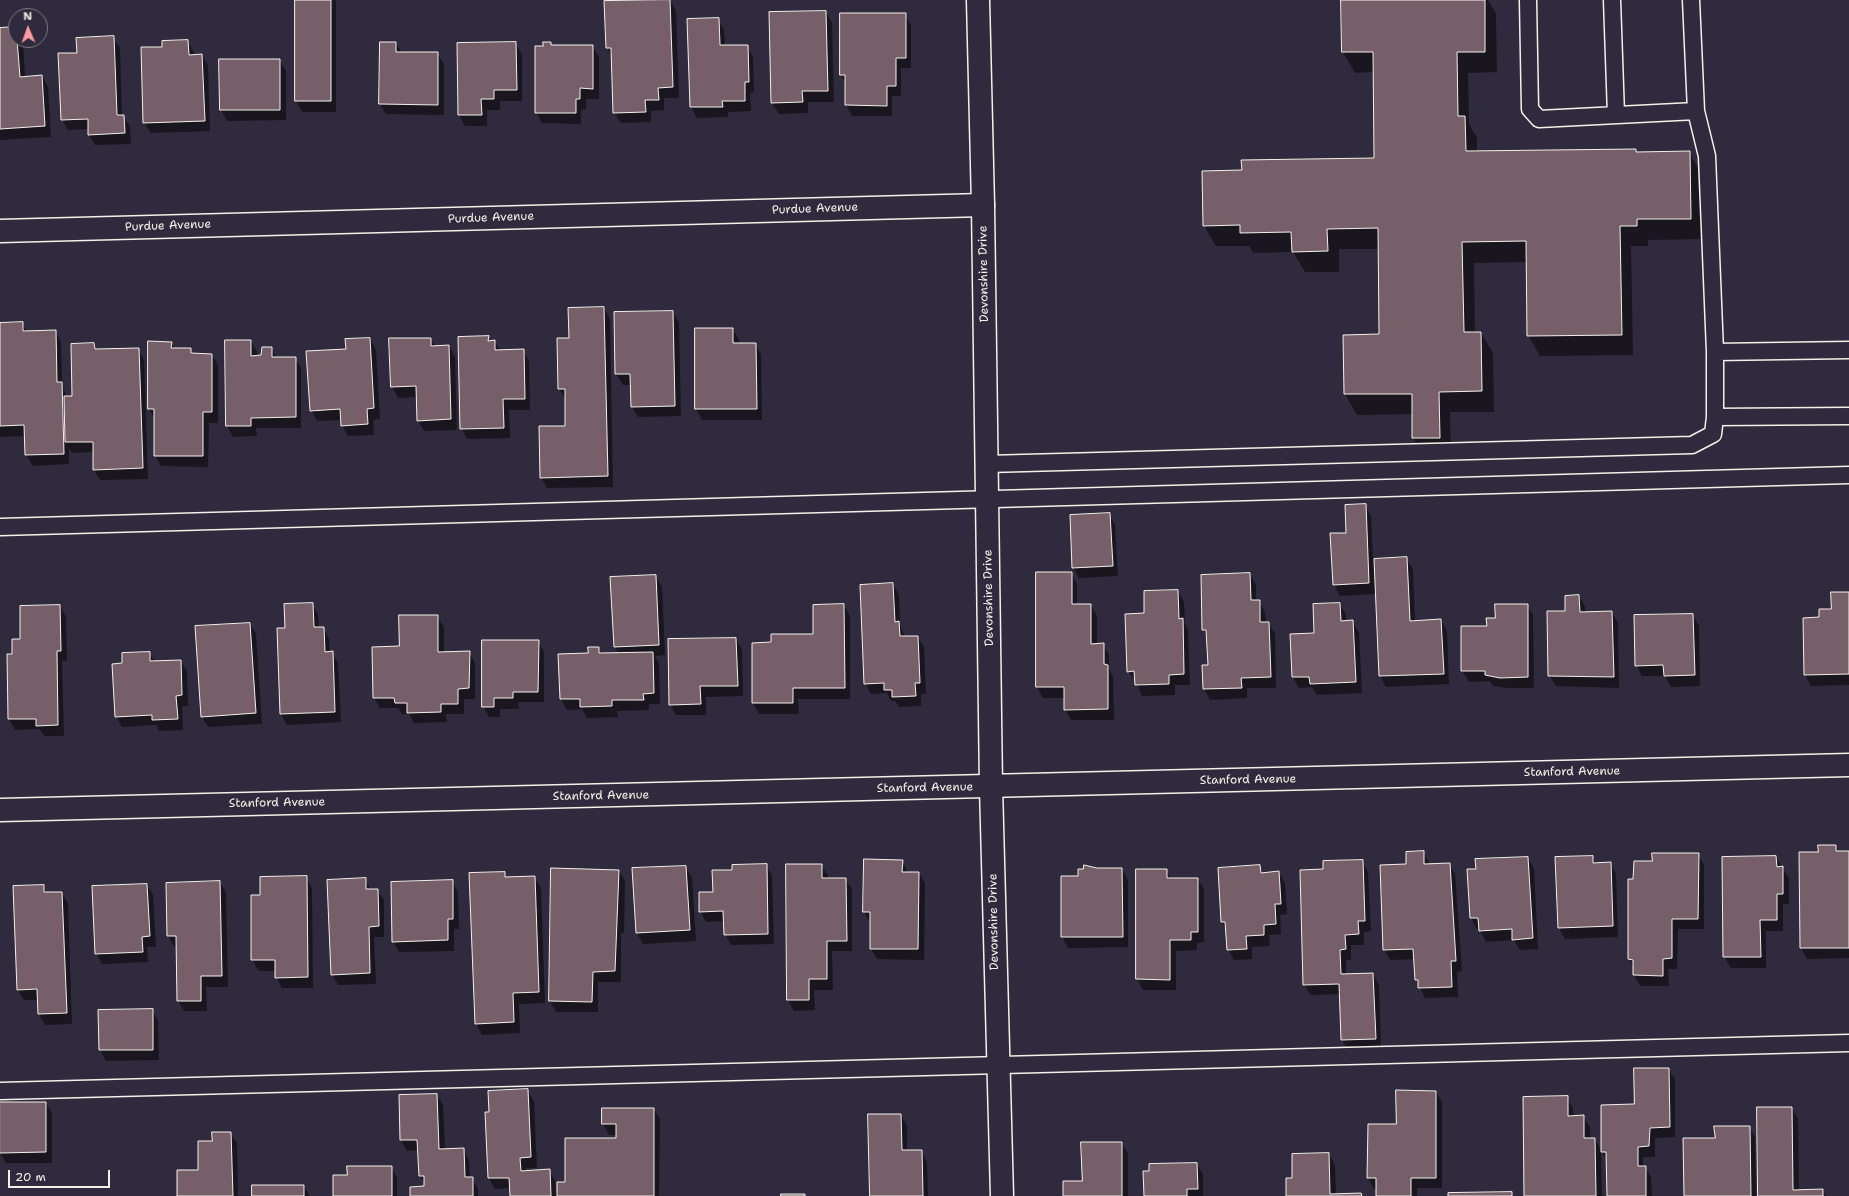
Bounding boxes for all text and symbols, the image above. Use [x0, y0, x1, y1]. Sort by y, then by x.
north arrow [8, 8, 48, 48]
text: N [23, 9, 32, 24]
street label: Purdue Avenue [772, 200, 858, 218]
street label: Purdue Avenue [448, 209, 534, 227]
street label: Purdue Avenue [125, 217, 211, 235]
street label: Devonshire Drive [976, 226, 992, 322]
street label: Devonshire Drive [981, 550, 997, 646]
street label: Stanford Avenue [1524, 764, 1620, 780]
street label: Stanford Avenue [1200, 772, 1296, 788]
street label: Stanford Avenue [877, 780, 973, 796]
street label: Stanford Avenue [553, 788, 649, 804]
street label: Stanford Avenue [229, 795, 325, 811]
street label: Devonshire Drive [986, 874, 1002, 970]
scale bar [10, 1162, 112, 1188]
text: 20 m [15, 1169, 46, 1185]

